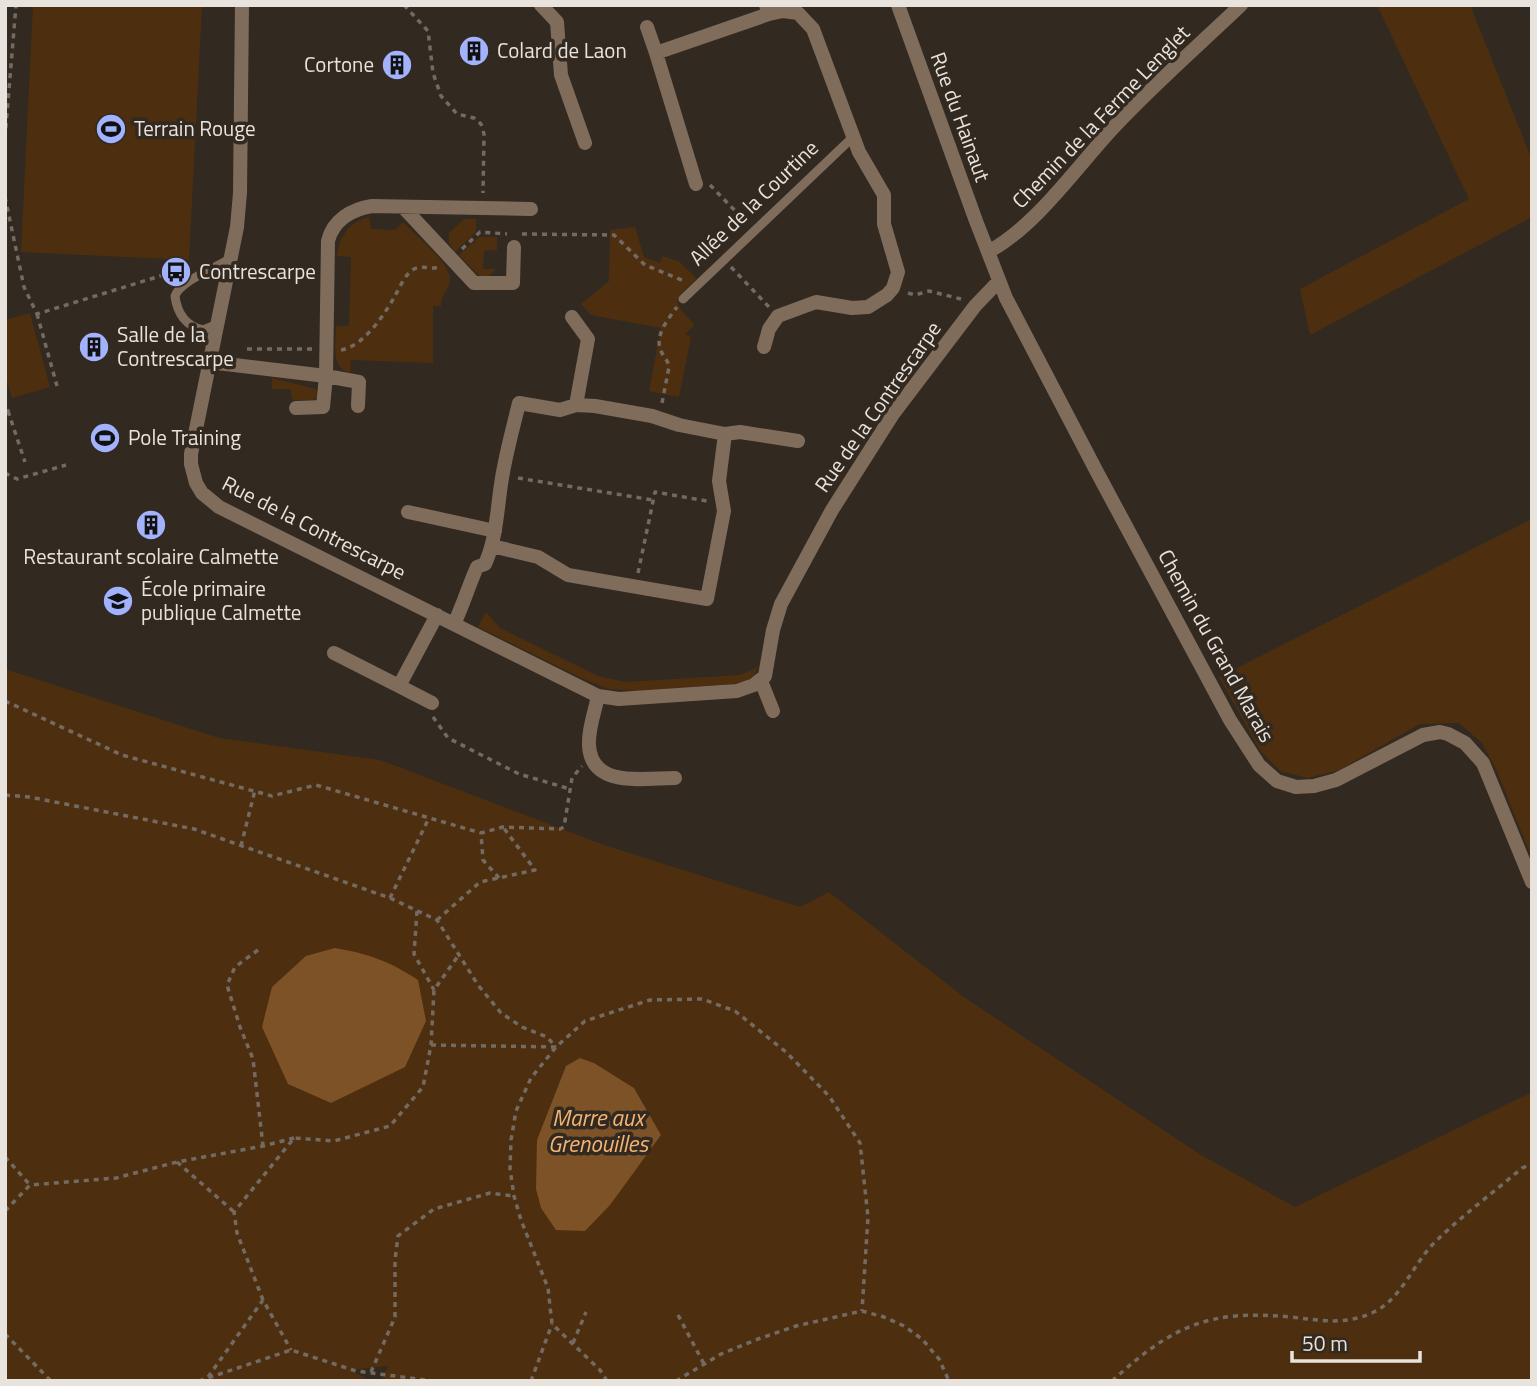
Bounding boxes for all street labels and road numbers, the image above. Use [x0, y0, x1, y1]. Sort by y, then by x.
street label: Chemin de la Ferme Lenglet [1004, 17, 1197, 215]
street label: Rue du Hainaut [923, 47, 999, 186]
street label: Allée de la Courtine [681, 132, 825, 272]
street label: Rue de la Contrescarpe [806, 314, 948, 499]
street label: Rue de la Contrescarpe [217, 467, 412, 587]
street label: Chemin du Grand Marais [1150, 543, 1283, 748]

